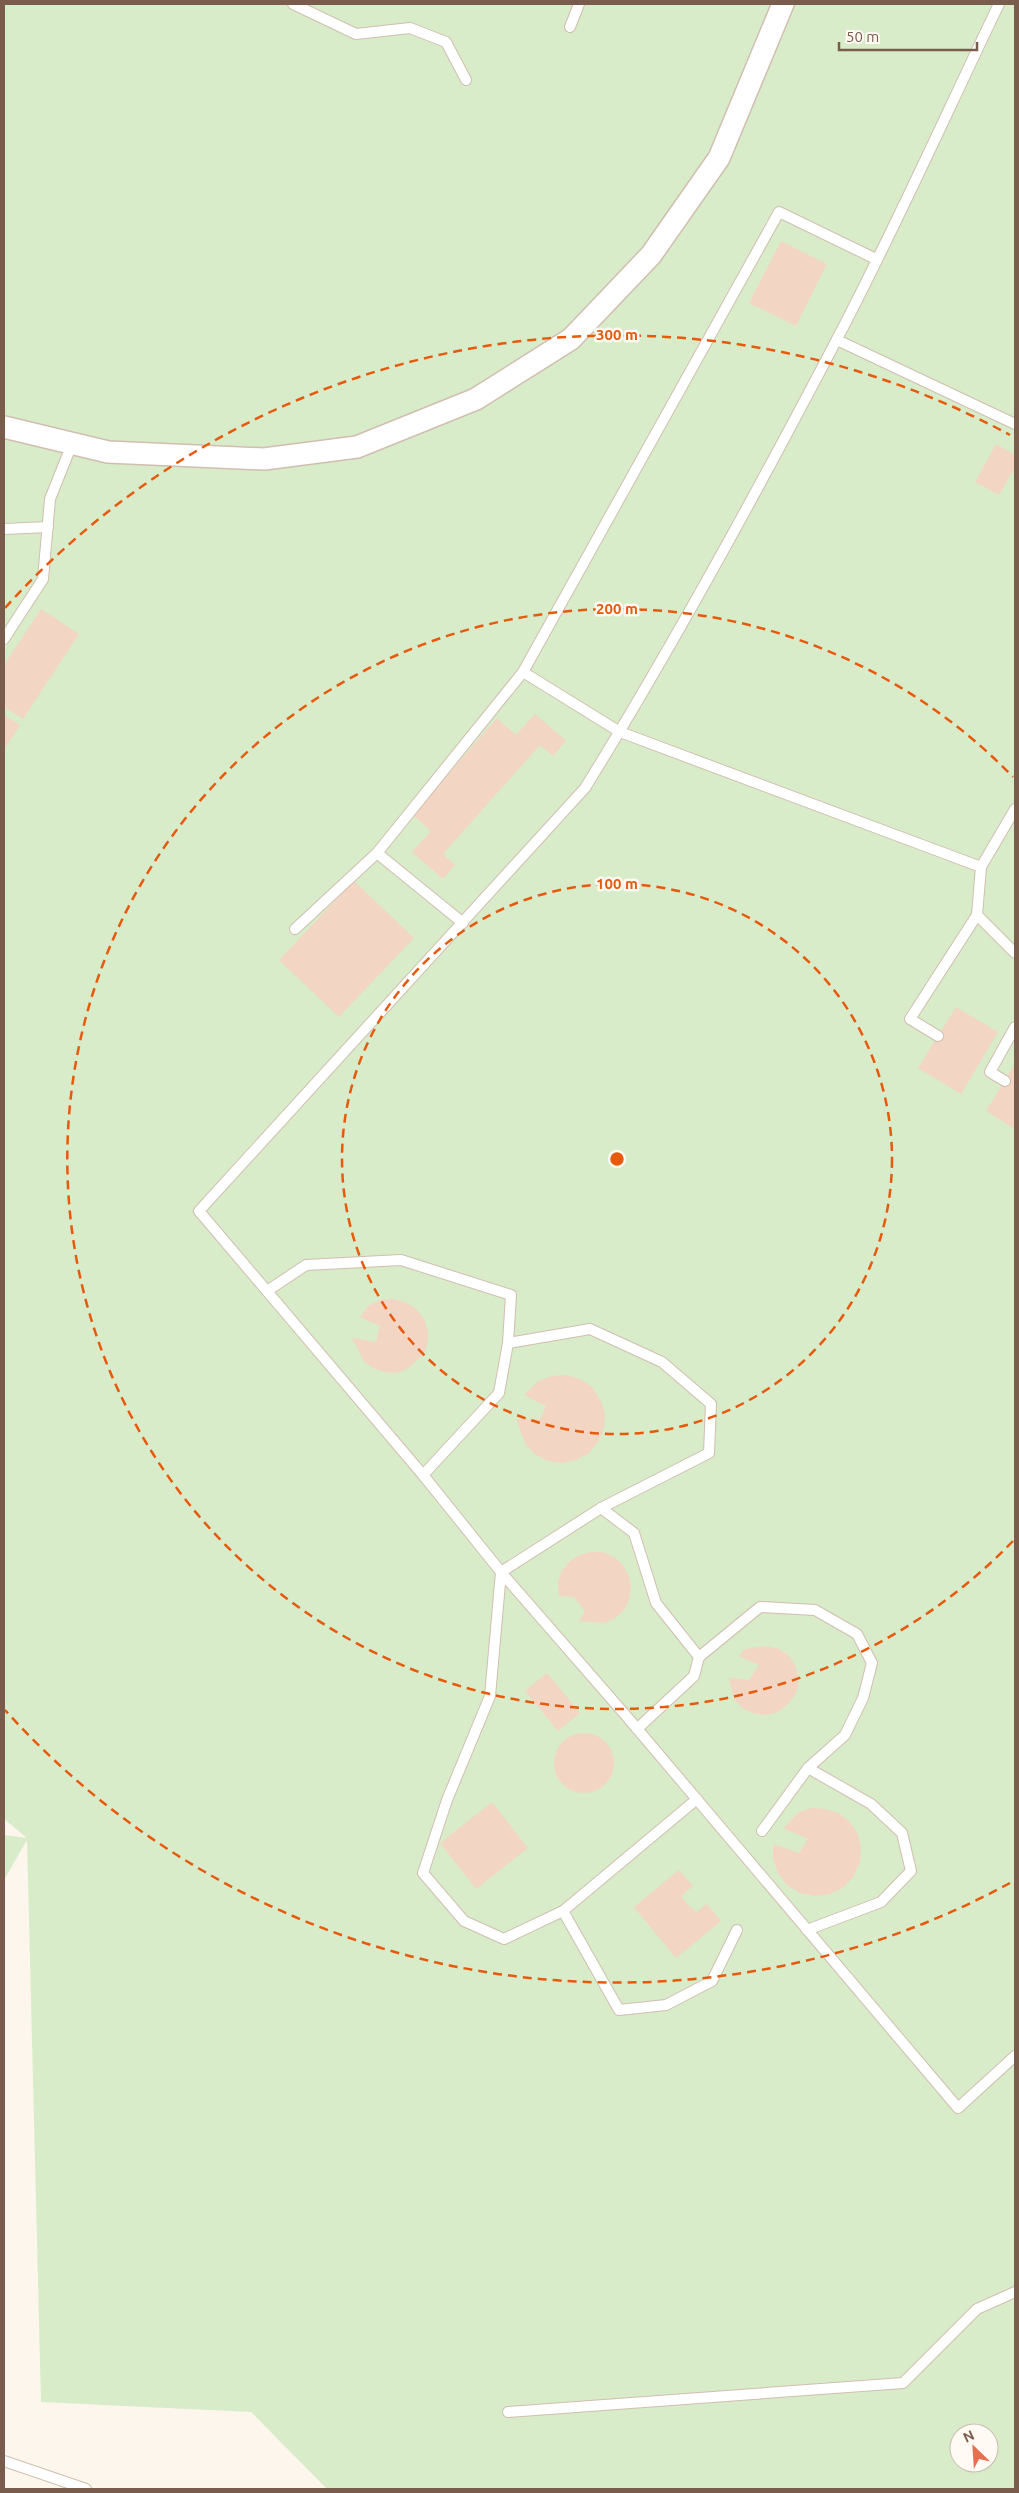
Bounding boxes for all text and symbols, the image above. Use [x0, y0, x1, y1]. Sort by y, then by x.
scale bar [839, 20, 976, 52]
text: 50 m [846, 28, 879, 45]
text: 300 m [596, 326, 638, 343]
text: 200 m [596, 600, 638, 617]
text: 100 m [596, 875, 638, 892]
centre of rings [608, 1150, 626, 1168]
north arrow [949, 2423, 999, 2473]
text: N [960, 2427, 977, 2446]

